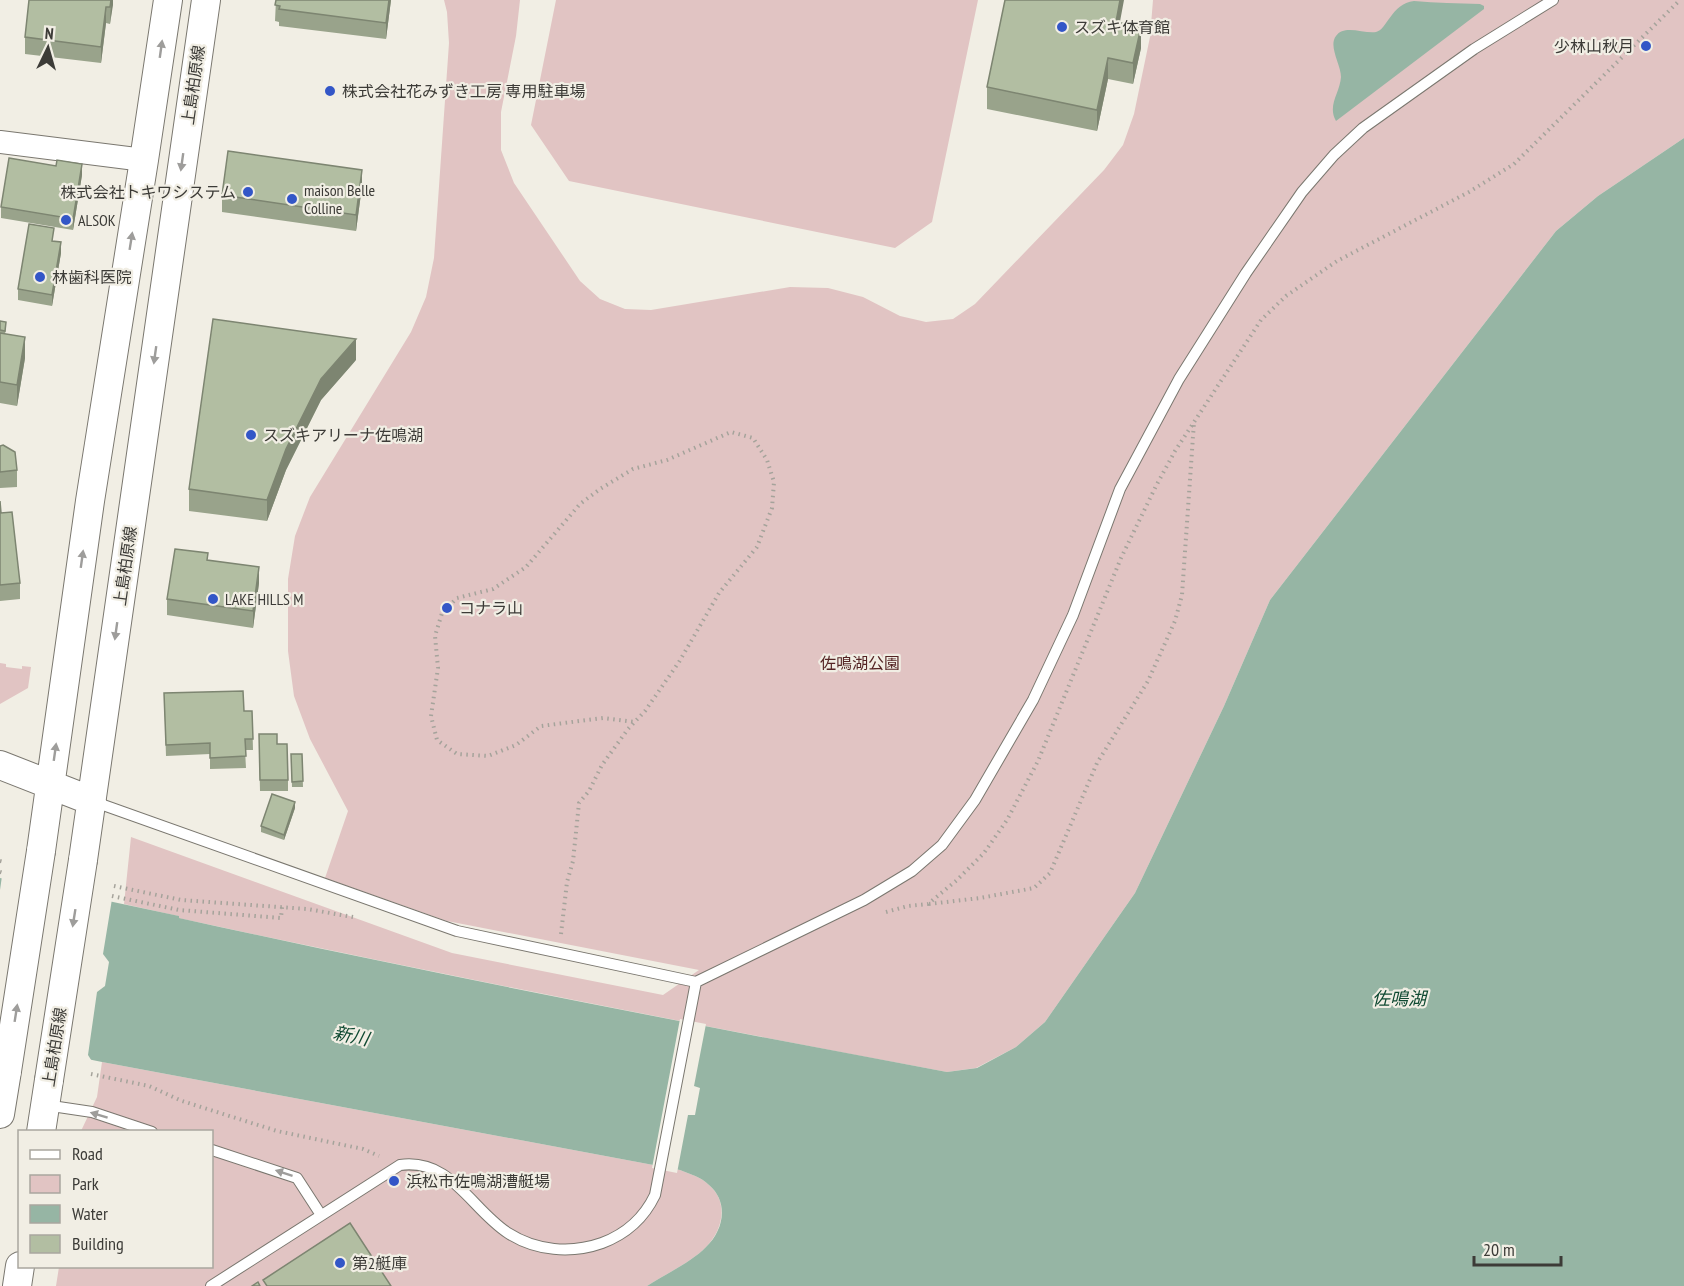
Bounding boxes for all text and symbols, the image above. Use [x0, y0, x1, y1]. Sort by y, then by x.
place label: スズキ体育館 [1074, 17, 1170, 37]
north arrow [18, 18, 78, 78]
marker: スズキ体育館 [1055, 20, 1069, 34]
text: N [44, 23, 54, 43]
place label: 少林山秋月 [1554, 36, 1634, 56]
one-way arrow [156, 39, 165, 58]
marker: 少林山秋月 [1639, 39, 1653, 53]
street label: 上島柏原線 [178, 44, 208, 126]
place label: 株式会社花みずき工房 専用駐車場 [342, 81, 585, 101]
marker: 株式会社花みずき工房 専用駐車場 [323, 84, 337, 98]
one-way arrow [177, 152, 186, 171]
place label: maison Belle Colline [304, 180, 375, 218]
place label: 株式会社トキワシステム [60, 182, 236, 202]
marker: 株式会社トキワシステム [241, 185, 255, 199]
marker: maison Belle Colline [285, 192, 299, 206]
place label: ALSOK [78, 210, 116, 230]
marker: ALSOK [59, 213, 73, 227]
one-way arrow [127, 232, 136, 251]
place label: 林歯科医院 [52, 267, 132, 287]
marker: 林歯科医院 [33, 270, 47, 284]
one-way arrow [150, 345, 159, 364]
place label: スズキアリーナ佐鳴湖 [263, 425, 423, 445]
marker: スズキアリーナ佐鳴湖 [244, 428, 258, 442]
street label: 上島柏原線 [110, 525, 140, 607]
one-way arrow [77, 549, 86, 568]
place label: LAKE HILLS M [225, 589, 303, 609]
marker: LAKE HILLS M [206, 592, 220, 606]
place label: コナラ山 [459, 598, 523, 618]
marker: コナラ山 [440, 601, 454, 615]
one-way arrow [111, 622, 120, 641]
park label: 佐鳴湖公園 [820, 653, 900, 673]
one-way arrow [51, 742, 60, 761]
one-way arrow [69, 909, 78, 928]
water label: 佐鳴湖 [1372, 987, 1429, 1010]
one-way arrow [11, 1003, 20, 1022]
street label: 上島柏原線 [38, 1006, 70, 1088]
water label: 新川 [331, 1021, 373, 1051]
one-way arrow [90, 1110, 108, 1119]
legend [18, 1130, 213, 1268]
text: Road [72, 1142, 103, 1165]
one-way arrow [275, 1168, 293, 1178]
place label: 浜松市佐鳴湖漕艇場 [406, 1171, 550, 1191]
text: Park [72, 1172, 99, 1195]
marker: 浜松市佐鳴湖漕艇場 [387, 1174, 401, 1188]
text: Water [72, 1202, 108, 1225]
scale bar [1474, 1229, 1561, 1267]
text: Building [72, 1232, 124, 1255]
text: 20 m [1483, 1238, 1515, 1261]
place label: 第2艇庫 [352, 1253, 407, 1273]
marker: 第2艇庫 [333, 1256, 347, 1270]

